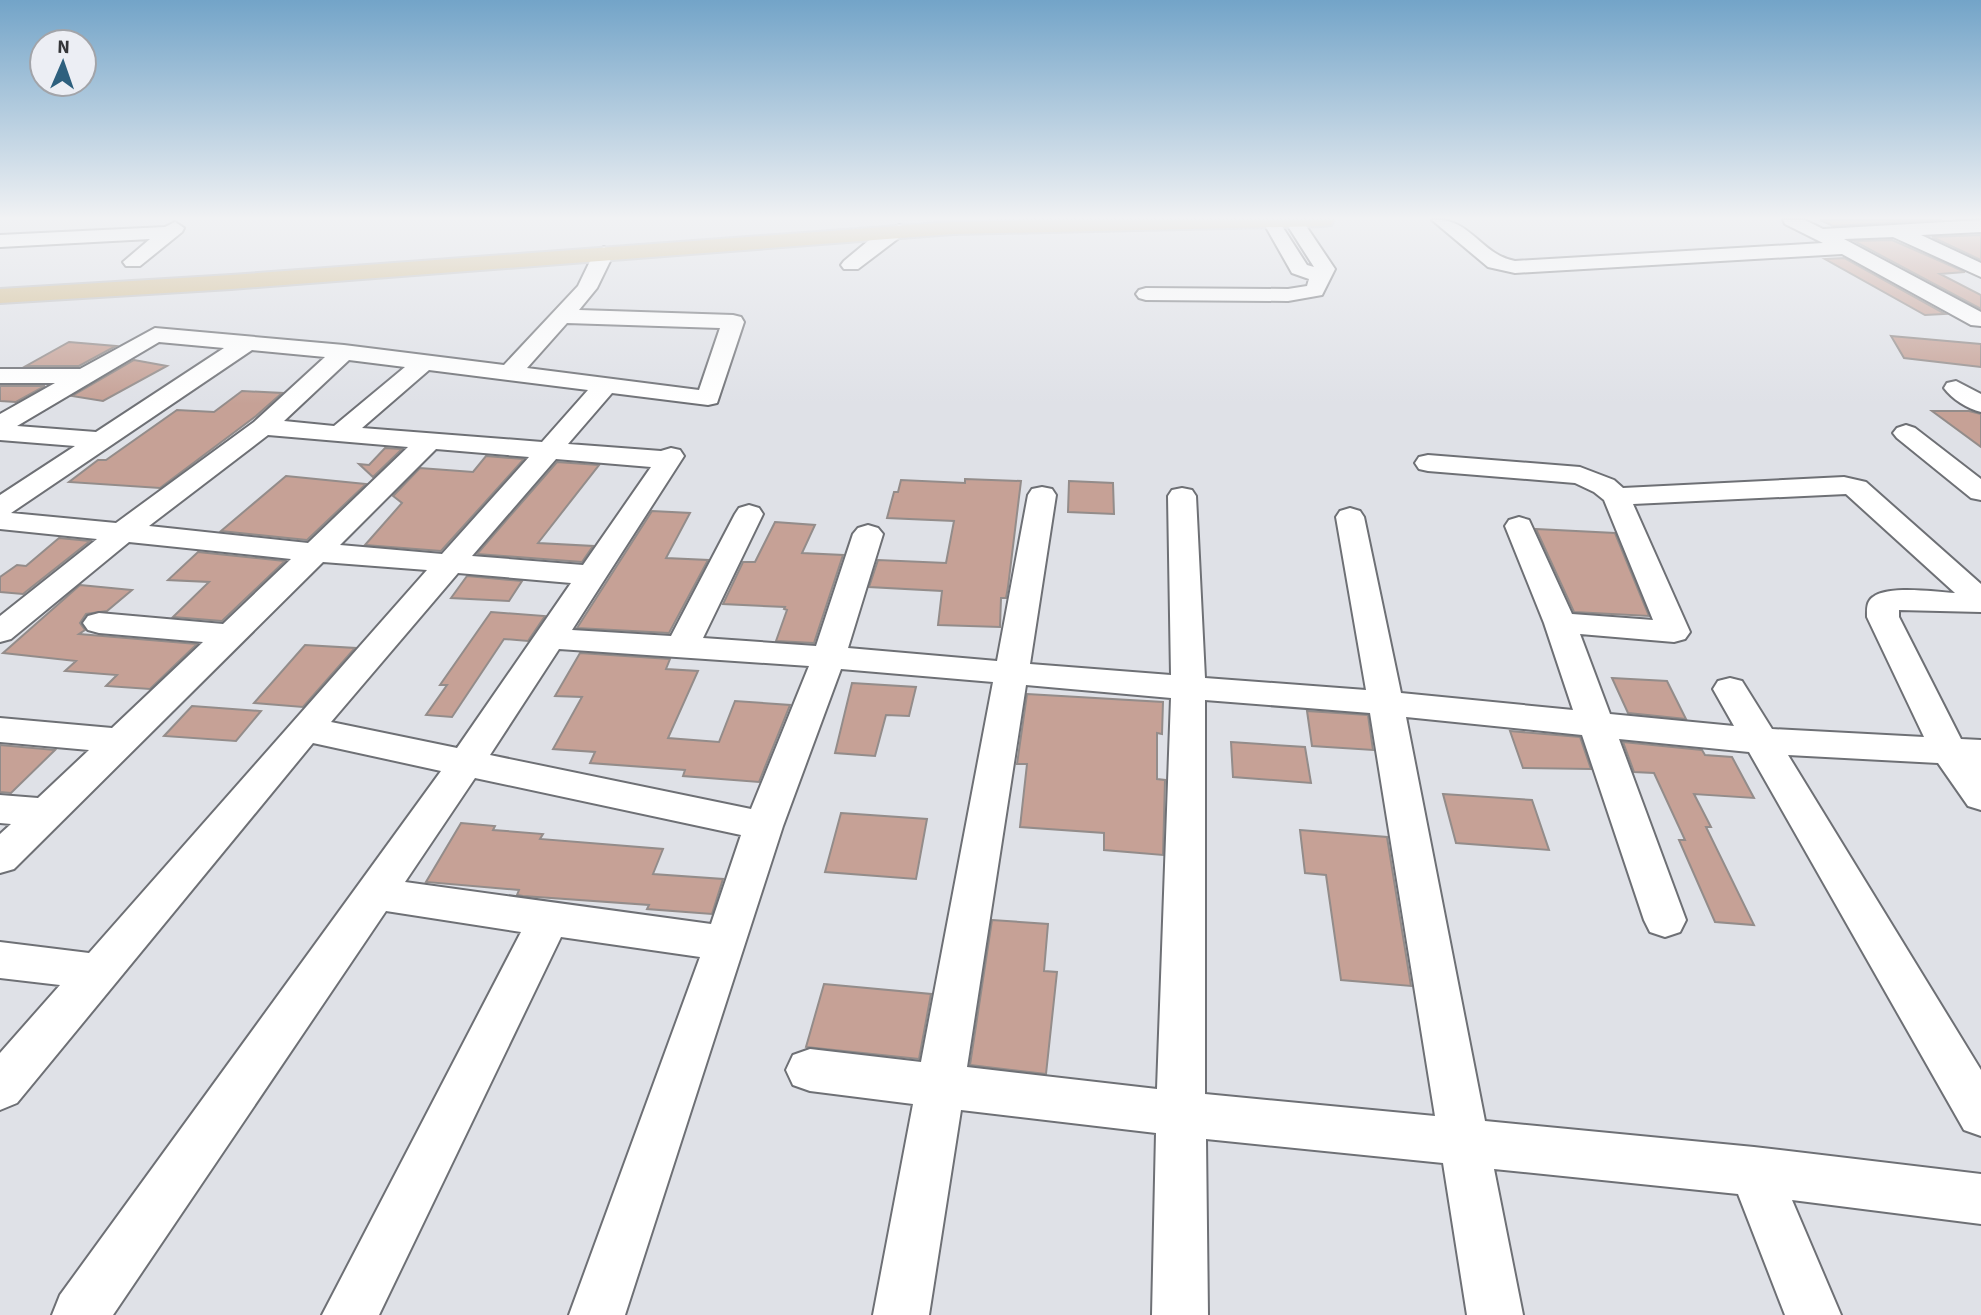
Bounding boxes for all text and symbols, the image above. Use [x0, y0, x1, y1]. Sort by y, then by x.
north arrow [28, 28, 98, 98]
text: N [57, 34, 70, 61]

